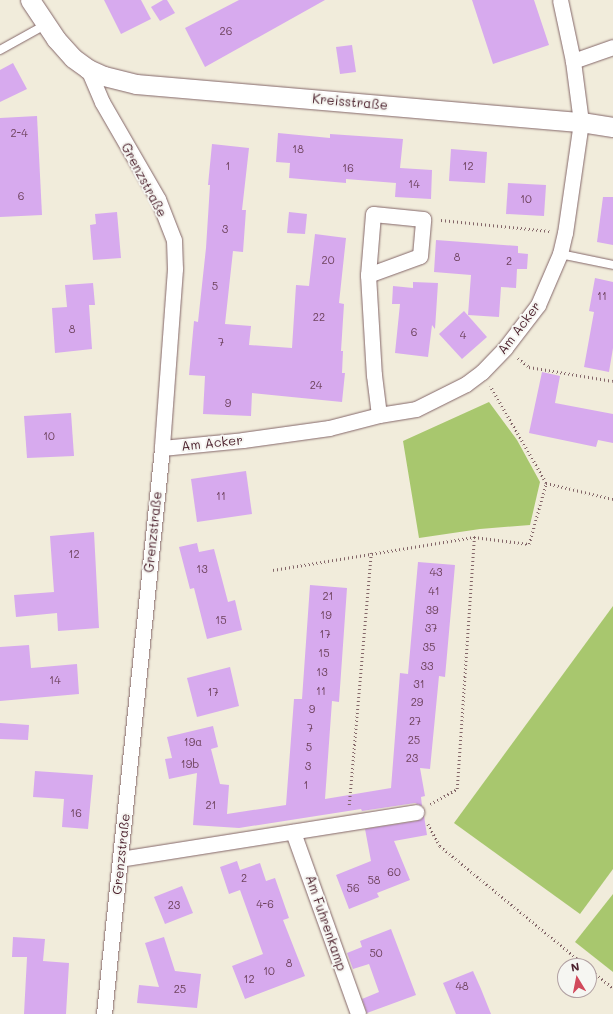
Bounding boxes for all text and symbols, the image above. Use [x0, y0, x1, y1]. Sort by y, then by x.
house number: 26 [220, 24, 232, 38]
street label: Kreisstraße [312, 91, 388, 113]
house number: 2-4 [10, 126, 28, 140]
street label: Grenzstraße [118, 140, 170, 220]
house number: 18 [292, 142, 304, 156]
house number: 1 [226, 159, 230, 173]
house number: 12 [462, 159, 474, 173]
house number: 16 [342, 161, 354, 175]
house number: 14 [408, 177, 420, 191]
house number: 6 [18, 189, 24, 203]
house number: 10 [520, 192, 532, 206]
house number: 3 [222, 222, 228, 236]
house number: 8 [454, 250, 460, 264]
house number: 20 [322, 253, 334, 267]
house number: 2 [506, 254, 512, 268]
house number: 5 [212, 279, 218, 293]
house number: 11 [597, 289, 607, 303]
street label: Am Acker [494, 299, 544, 357]
house number: 22 [313, 310, 325, 324]
house number: 8 [69, 322, 75, 336]
house number: 6 [411, 325, 417, 339]
house number: 4 [460, 328, 466, 342]
house number: 7 [218, 335, 224, 349]
house number: 24 [310, 378, 322, 392]
house number: 9 [225, 396, 231, 410]
house number: 10 [43, 429, 55, 443]
street label: Am Acker [181, 432, 243, 454]
house number: 11 [216, 489, 226, 503]
street label: Grenzstraße [141, 491, 165, 573]
house number: 12 [68, 547, 80, 561]
house number: 13 [196, 562, 208, 576]
house number: 43 [430, 565, 442, 579]
house number: 41 [428, 584, 440, 598]
house number: 21 [322, 589, 334, 603]
house number: 39 [426, 603, 438, 617]
house number: 19 [320, 608, 332, 622]
house number: 15 [215, 613, 227, 627]
house number: 37 [425, 621, 437, 635]
house number: 17 [319, 627, 331, 641]
house number: 35 [423, 640, 435, 654]
house number: 15 [318, 646, 330, 660]
house number: 33 [421, 659, 433, 673]
house number: 13 [316, 665, 328, 679]
house number: 14 [49, 673, 61, 687]
house number: 31 [413, 677, 425, 691]
house number: 11 [316, 684, 326, 698]
house number: 17 [207, 685, 219, 699]
house number: 29 [411, 695, 423, 709]
house number: 9 [309, 702, 315, 716]
house number: 27 [409, 714, 421, 728]
house number: 7 [307, 721, 313, 735]
house number: 25 [408, 733, 420, 747]
house number: 19a [184, 735, 202, 749]
house number: 5 [306, 740, 312, 754]
house number: 23 [406, 751, 418, 765]
house number: 19b [181, 757, 199, 771]
house number: 3 [305, 759, 311, 773]
house number: 1 [304, 778, 308, 792]
house number: 21 [205, 798, 217, 812]
house number: 16 [70, 806, 82, 820]
street label: Grenzstraße [109, 813, 133, 895]
house number: 60 [387, 865, 401, 879]
house number: 2 [241, 871, 247, 885]
street label: Am Fuhrenkamp [302, 873, 350, 973]
house number: 58 [367, 873, 381, 887]
house number: 56 [346, 881, 360, 895]
house number: 4-6 [256, 897, 274, 911]
house number: 23 [168, 898, 180, 912]
house number: 50 [369, 946, 383, 960]
house number: 8 [286, 956, 292, 970]
north arrow [557, 958, 597, 998]
text: N [570, 959, 580, 975]
house number: 10 [263, 964, 275, 978]
house number: 12 [243, 972, 255, 986]
house number: 48 [455, 979, 469, 993]
house number: 25 [174, 982, 186, 996]

